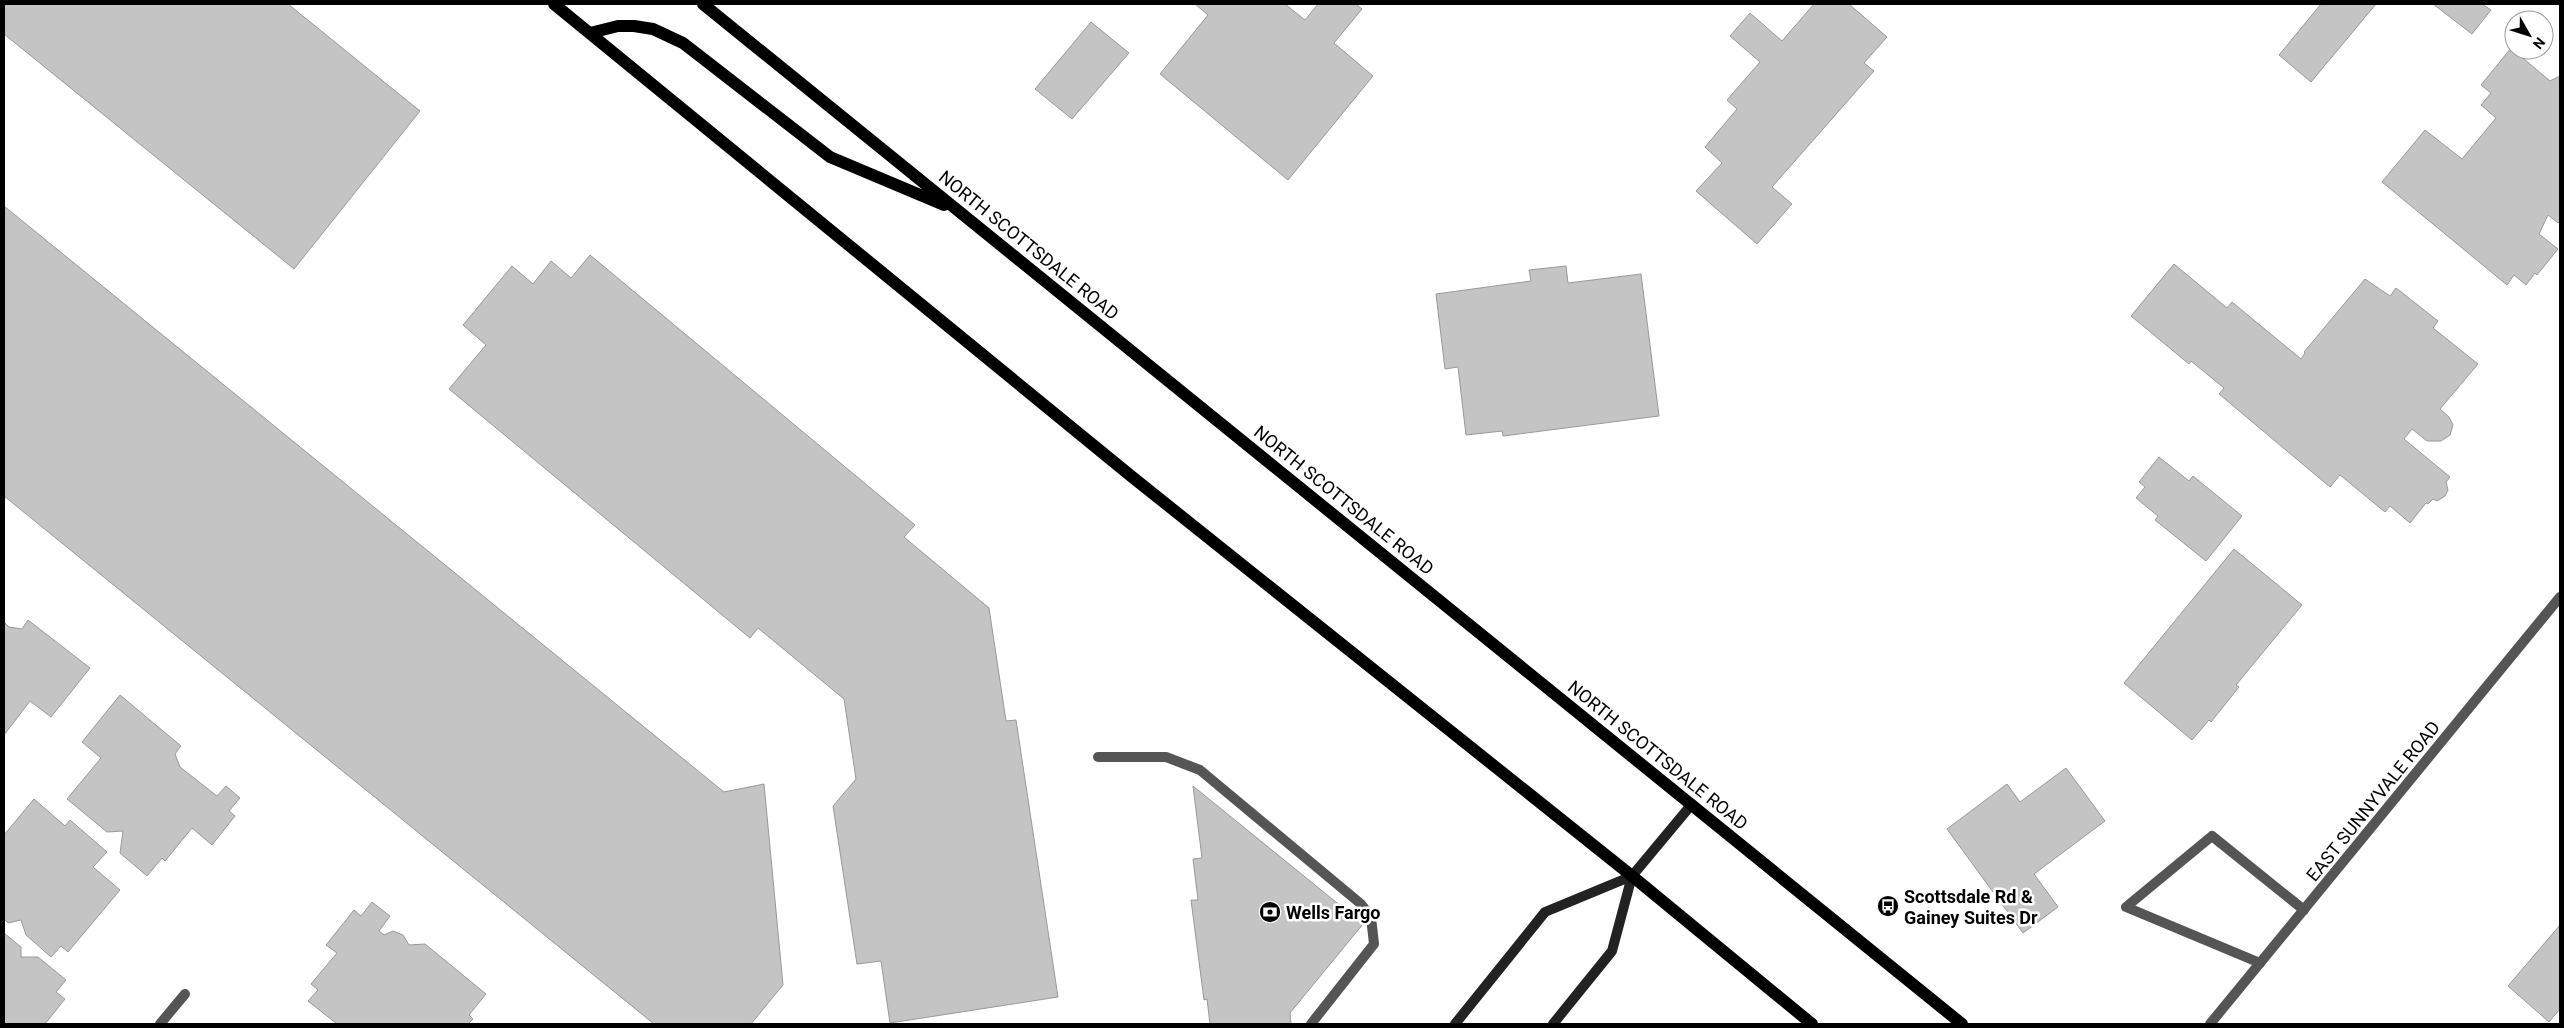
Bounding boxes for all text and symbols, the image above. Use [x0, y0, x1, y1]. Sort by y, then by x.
north arrow [2504, 10, 2554, 60]
text: N [2530, 34, 2548, 52]
street label: NORTH SCOTTSDALE ROAD [935, 166, 1123, 324]
street label: NORTH SCOTTSDALE ROAD [1250, 421, 1438, 579]
street label: NORTH SCOTTSDALE ROAD [1564, 676, 1752, 834]
street label: EAST SUNNYVALE ROAD [2302, 717, 2444, 885]
place label: Scottsdale Rd & Gainey Suites Dr [1904, 886, 2038, 928]
bus stop icon: Scottsdale Rd & Gainey Suites Dr [1876, 894, 1900, 918]
bank icon: Wells Fargo [1258, 900, 1282, 924]
place label: Wells Fargo [1286, 902, 1381, 923]

